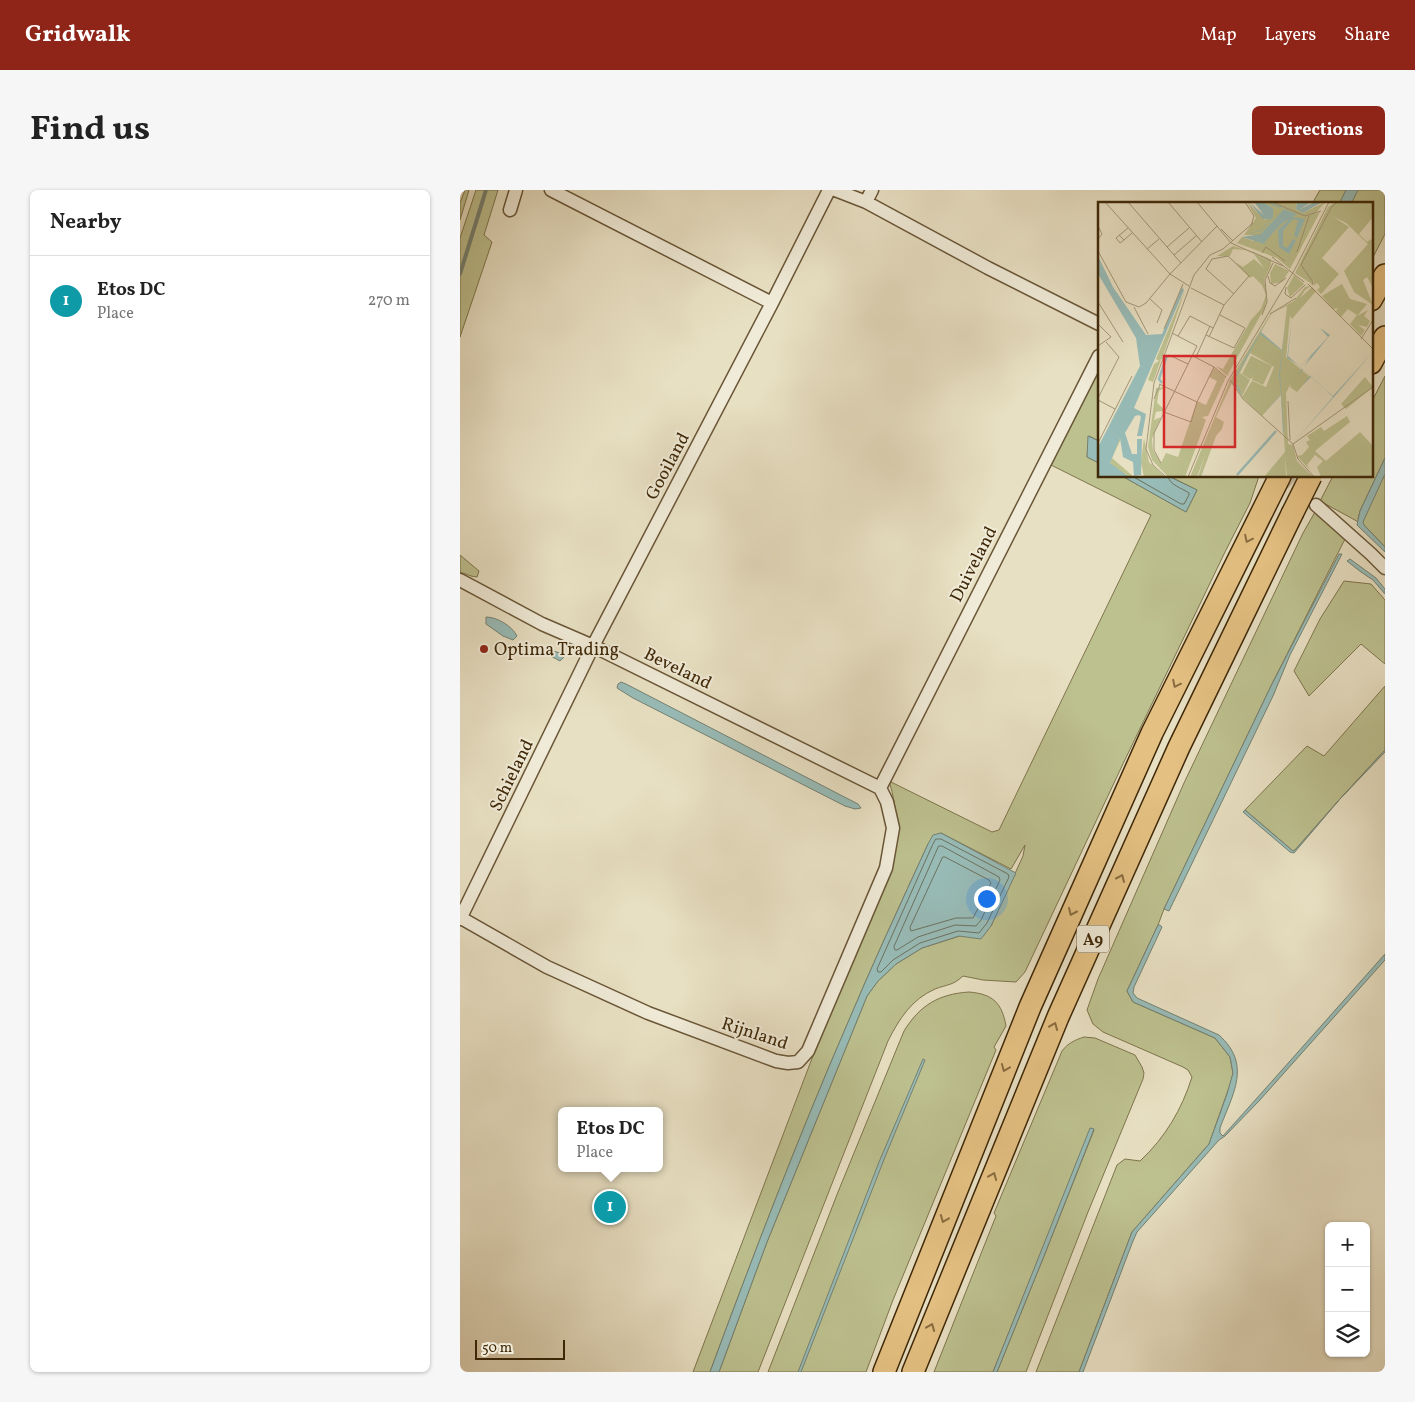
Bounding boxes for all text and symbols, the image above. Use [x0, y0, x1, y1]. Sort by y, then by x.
text: Gridwalk [25, 18, 131, 52]
text: Map [1200, 23, 1236, 48]
text: Layers [1264, 23, 1316, 48]
text: Share [1344, 23, 1390, 48]
text: Find us [30, 106, 150, 154]
button: Directions [1252, 106, 1385, 155]
inset map [1098, 202, 1372, 478]
text: Nearby [50, 208, 121, 237]
text: Etos DC [97, 277, 166, 303]
text: 1 [63, 290, 69, 312]
text: 270 m [368, 290, 410, 312]
text: Place [97, 303, 134, 325]
street label: Gooiland [640, 429, 696, 505]
street label: Duiveland [945, 523, 1004, 607]
one-way arrow [1244, 534, 1254, 543]
place label: Optima Trading [494, 638, 619, 663]
street label: Beveland [639, 642, 715, 697]
marker: Optima Trading [478, 643, 490, 655]
one-way arrow [1172, 679, 1182, 688]
street label: Schieland [484, 735, 541, 816]
one-way arrow [1114, 874, 1125, 883]
your location [974, 886, 1000, 912]
one-way arrow [1068, 907, 1079, 916]
road number: A9 [1077, 926, 1109, 952]
street label: Rijnland [718, 1012, 791, 1057]
one-way arrow [1048, 1022, 1059, 1031]
one-way arrow [1001, 1063, 1011, 1072]
popup [558, 1107, 663, 1172]
text: Etos DC [576, 1116, 645, 1142]
text: Place [576, 1142, 613, 1164]
one-way arrow [986, 1172, 997, 1181]
pin: 1 [594, 1188, 626, 1226]
one-way arrow [940, 1214, 951, 1223]
map controls [1325, 1222, 1370, 1357]
button: + [1325, 1222, 1370, 1267]
button: − [1325, 1267, 1370, 1312]
button: layers [1325, 1312, 1370, 1357]
one-way arrow [925, 1323, 935, 1332]
scale bar [475, 1337, 565, 1360]
text: 50 m [482, 1339, 512, 1358]

